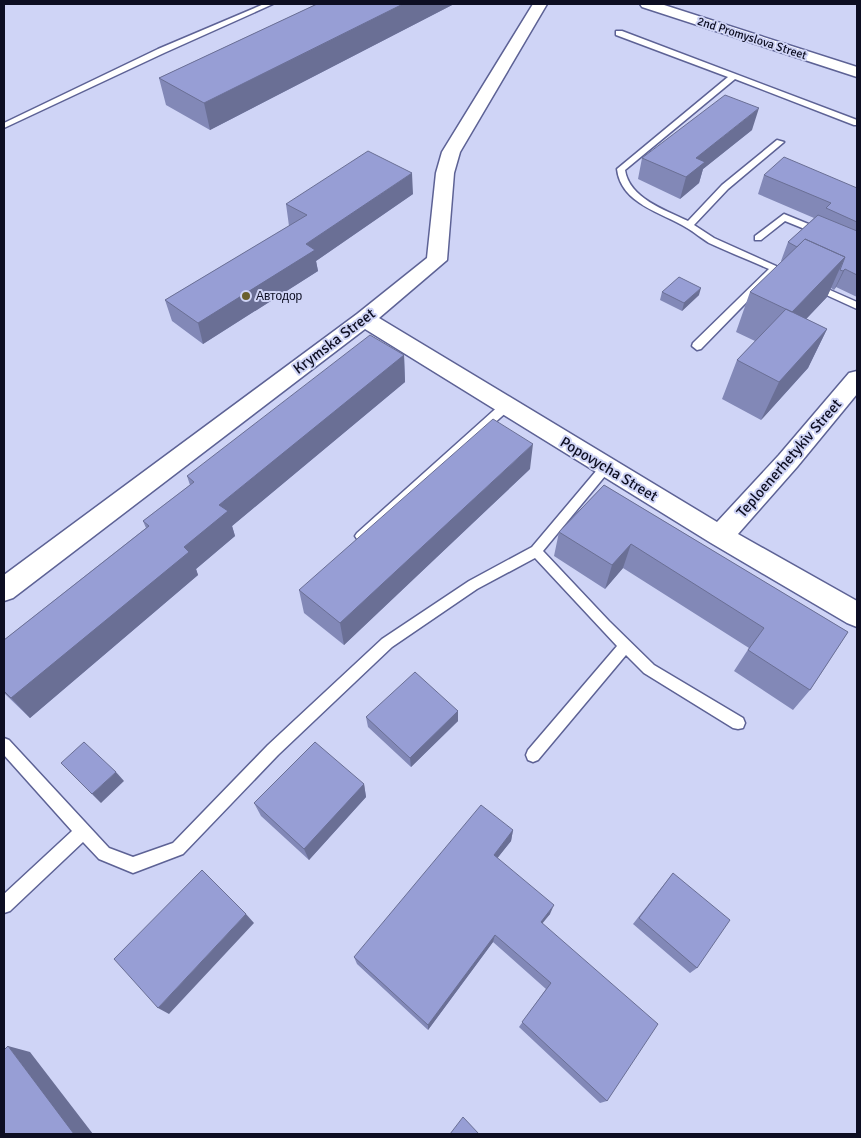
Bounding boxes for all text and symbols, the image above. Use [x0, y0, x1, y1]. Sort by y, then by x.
street label: 2nd Promyslova Street [695, 14, 808, 63]
place label: Автодор [256, 289, 303, 304]
marker: Автодор [240, 290, 252, 302]
street label: Krymska Street [289, 304, 379, 378]
street label: Teploenerhetykiv Street [733, 395, 845, 521]
street label: Popovycha Street [557, 433, 661, 505]

